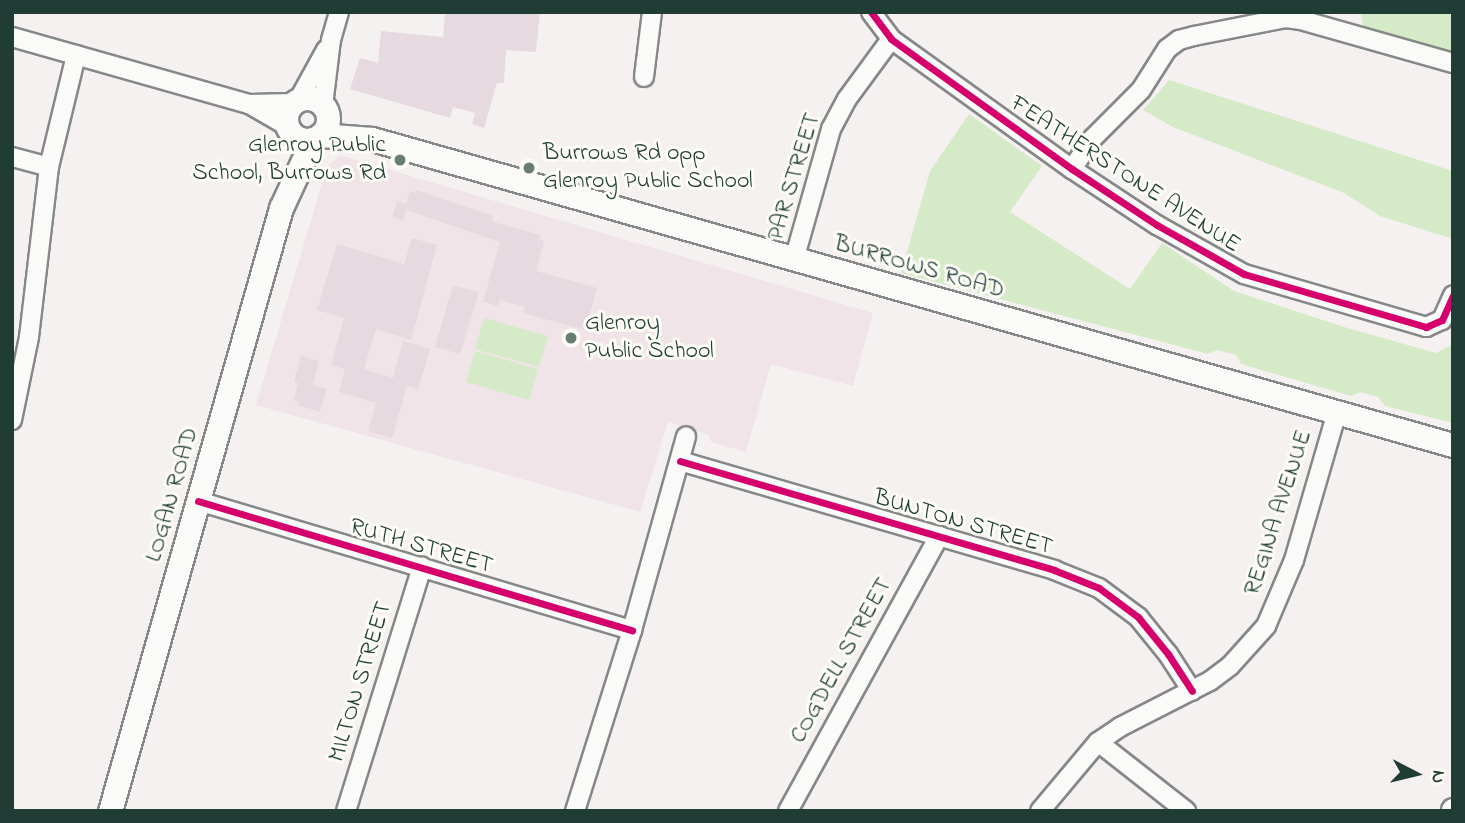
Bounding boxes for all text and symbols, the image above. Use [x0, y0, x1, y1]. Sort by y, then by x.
street label: FEATHERSTONE AVENUE [1005, 90, 1245, 260]
street label: PAR STREET [762, 110, 828, 244]
place label: Glenroy Public School, Burrows Rd [192, 132, 386, 188]
place label: Burrows Rd opp Glenroy Public School [543, 140, 753, 196]
marker: Glenroy Public School, Burrows Rd [392, 152, 408, 168]
marker: Burrows Rd opp Glenroy Public School [521, 160, 537, 176]
street label: BURROWS ROAD [831, 230, 1007, 306]
place label: Glenroy Public School [585, 310, 714, 366]
marker: Glenroy Public School [563, 330, 579, 346]
street label: LOGAN ROAD [140, 425, 206, 565]
street label: REGINA AVENUE [1239, 427, 1319, 599]
street label: BUNTON STREET [870, 484, 1056, 562]
street label: RUTH STREET [346, 513, 496, 581]
street label: COGDELL STREET [785, 573, 899, 749]
street label: MILTON STREET [323, 598, 399, 766]
north arrow [1381, 739, 1451, 809]
text: N [1423, 769, 1452, 785]

